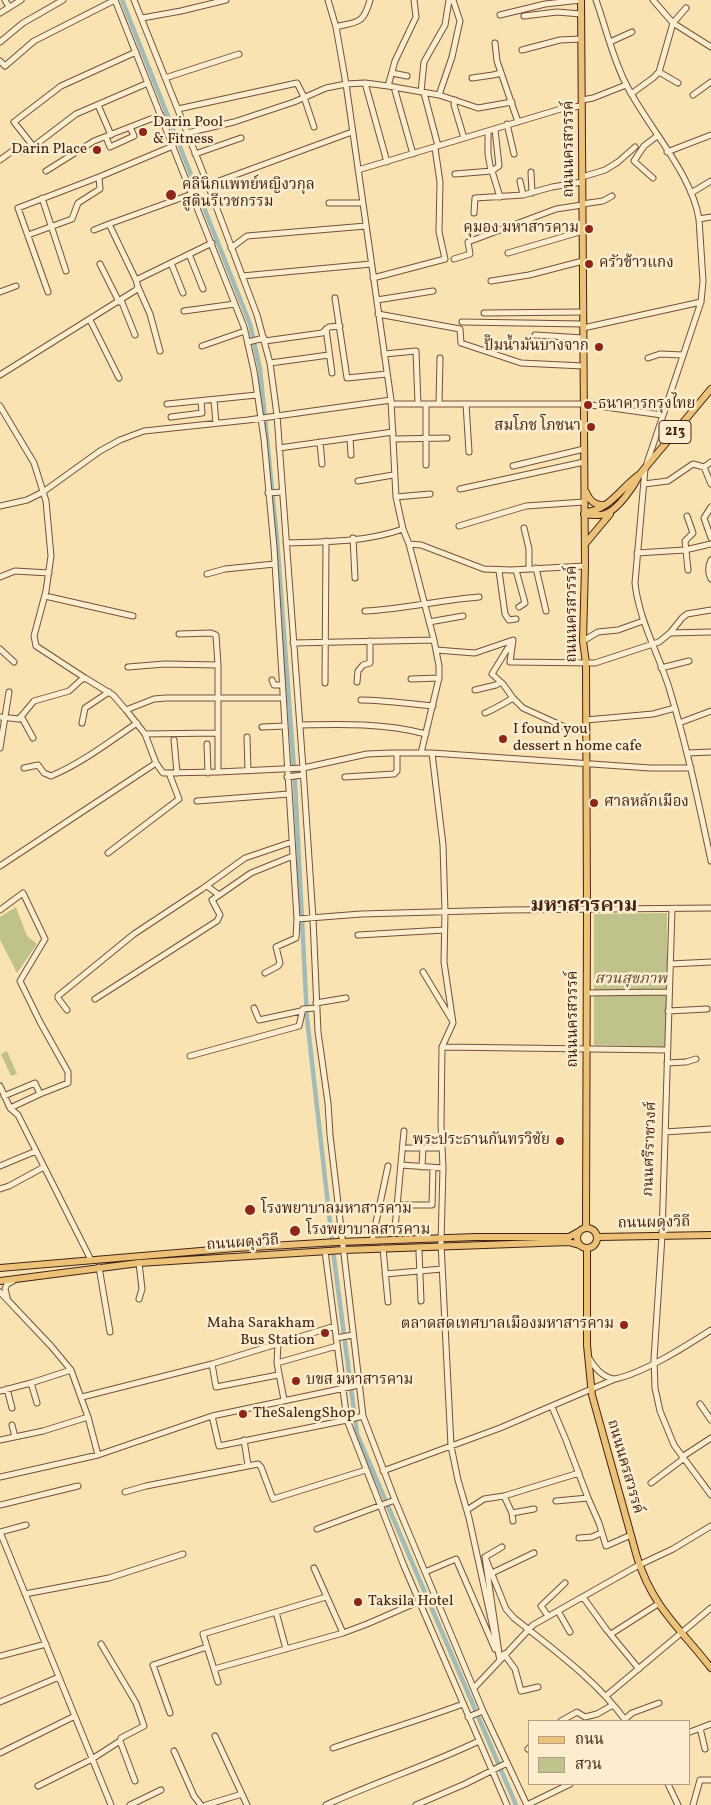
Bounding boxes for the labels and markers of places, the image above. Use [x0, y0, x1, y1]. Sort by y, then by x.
place label: Darin Pool & Fitness [153, 114, 223, 149]
marker: Darin Pool & Fitness [137, 126, 149, 138]
place label: Darin Place [11, 141, 87, 159]
marker: Darin Place [91, 144, 103, 156]
place label: คลินิกแพทย์หญิงวกุล สูตินรีเวชกรรม [182, 177, 315, 212]
marker: คลินิกแพทย์หญิงวกุล สูตินรีเวชกรรม [164, 188, 178, 202]
place label: คุมอง มหาสารคาม [463, 220, 579, 238]
marker: คุมอง มหาสารคาม [583, 223, 595, 235]
place label: ครัวข้าวแกง [599, 255, 674, 273]
marker: ครัวข้าวแกง [583, 258, 595, 270]
place label: ปั๊มน้ำมันบางจาก [484, 338, 589, 356]
marker: ปั๊มน้ำมันบางจาก [593, 341, 605, 353]
place label: ธนาคารกรุงไทย [598, 396, 696, 414]
marker: ธนาคารกรุงไทย [582, 399, 594, 411]
place label: สมโภช โภชนา [494, 418, 581, 436]
marker: สมโภช โภชนา [585, 421, 597, 433]
place label: I found you dessert n home cafe [513, 721, 642, 756]
marker: I found you dessert n home cafe [497, 733, 509, 745]
place label: ศาลหลักเมือง [604, 794, 689, 812]
marker: ศาลหลักเมือง [588, 797, 600, 809]
place label: พระประธานกันทรวิชัย [413, 1132, 550, 1150]
marker: พระประธานกันทรวิชัย [554, 1135, 566, 1147]
place label: โรงพยาบาลมหาสารคาม [261, 1201, 412, 1219]
marker: โรงพยาบาลมหาสารคาม [243, 1203, 257, 1217]
place label: โรงพยาบาลสารคาม [306, 1222, 430, 1240]
marker: โรงพยาบาลสารคาม [288, 1224, 302, 1238]
place label: Maha Sarakham Bus Station [207, 1315, 315, 1350]
place label: ตลาดสดเทศบาลเมืองมหาสารคาม [401, 1316, 614, 1334]
marker: ตลาดสดเทศบาลเมืองมหาสารคาม [618, 1319, 630, 1331]
marker: Maha Sarakham Bus Station [319, 1327, 331, 1339]
place label: บขส มหาสารคาม [306, 1372, 413, 1390]
marker: บขส มหาสารคาม [290, 1375, 302, 1387]
place label: TheSalengShop [253, 1405, 355, 1423]
marker: TheSalengShop [237, 1408, 249, 1420]
place label: Taksila Hotel [368, 1593, 453, 1611]
marker: Taksila Hotel [352, 1596, 364, 1608]

